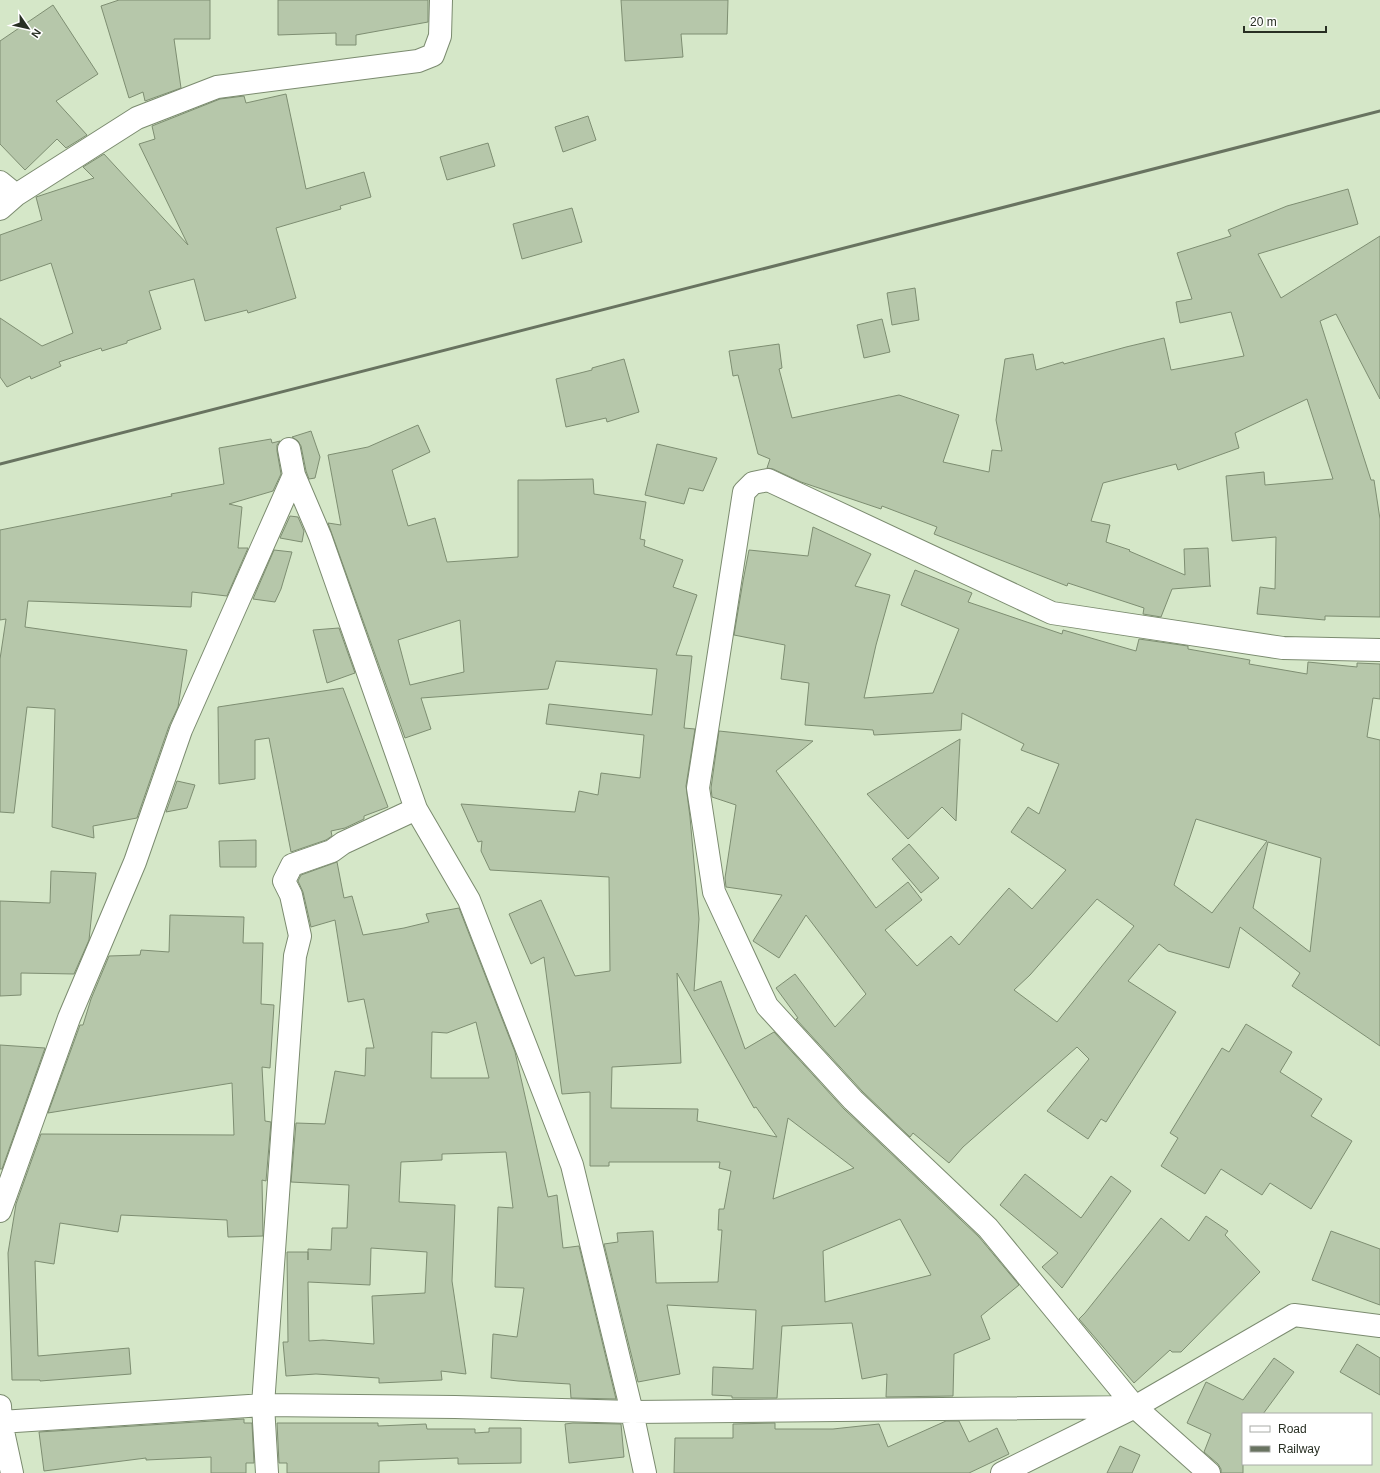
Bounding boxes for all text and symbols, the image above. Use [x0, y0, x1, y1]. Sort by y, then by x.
north arrow [8, 8, 48, 48]
scale bar [1244, 8, 1326, 34]
text: 20 m [1250, 15, 1277, 29]
text: N [29, 27, 43, 40]
legend [1242, 1413, 1372, 1465]
text: Road [1278, 1422, 1307, 1436]
text: Railway [1278, 1442, 1320, 1456]

